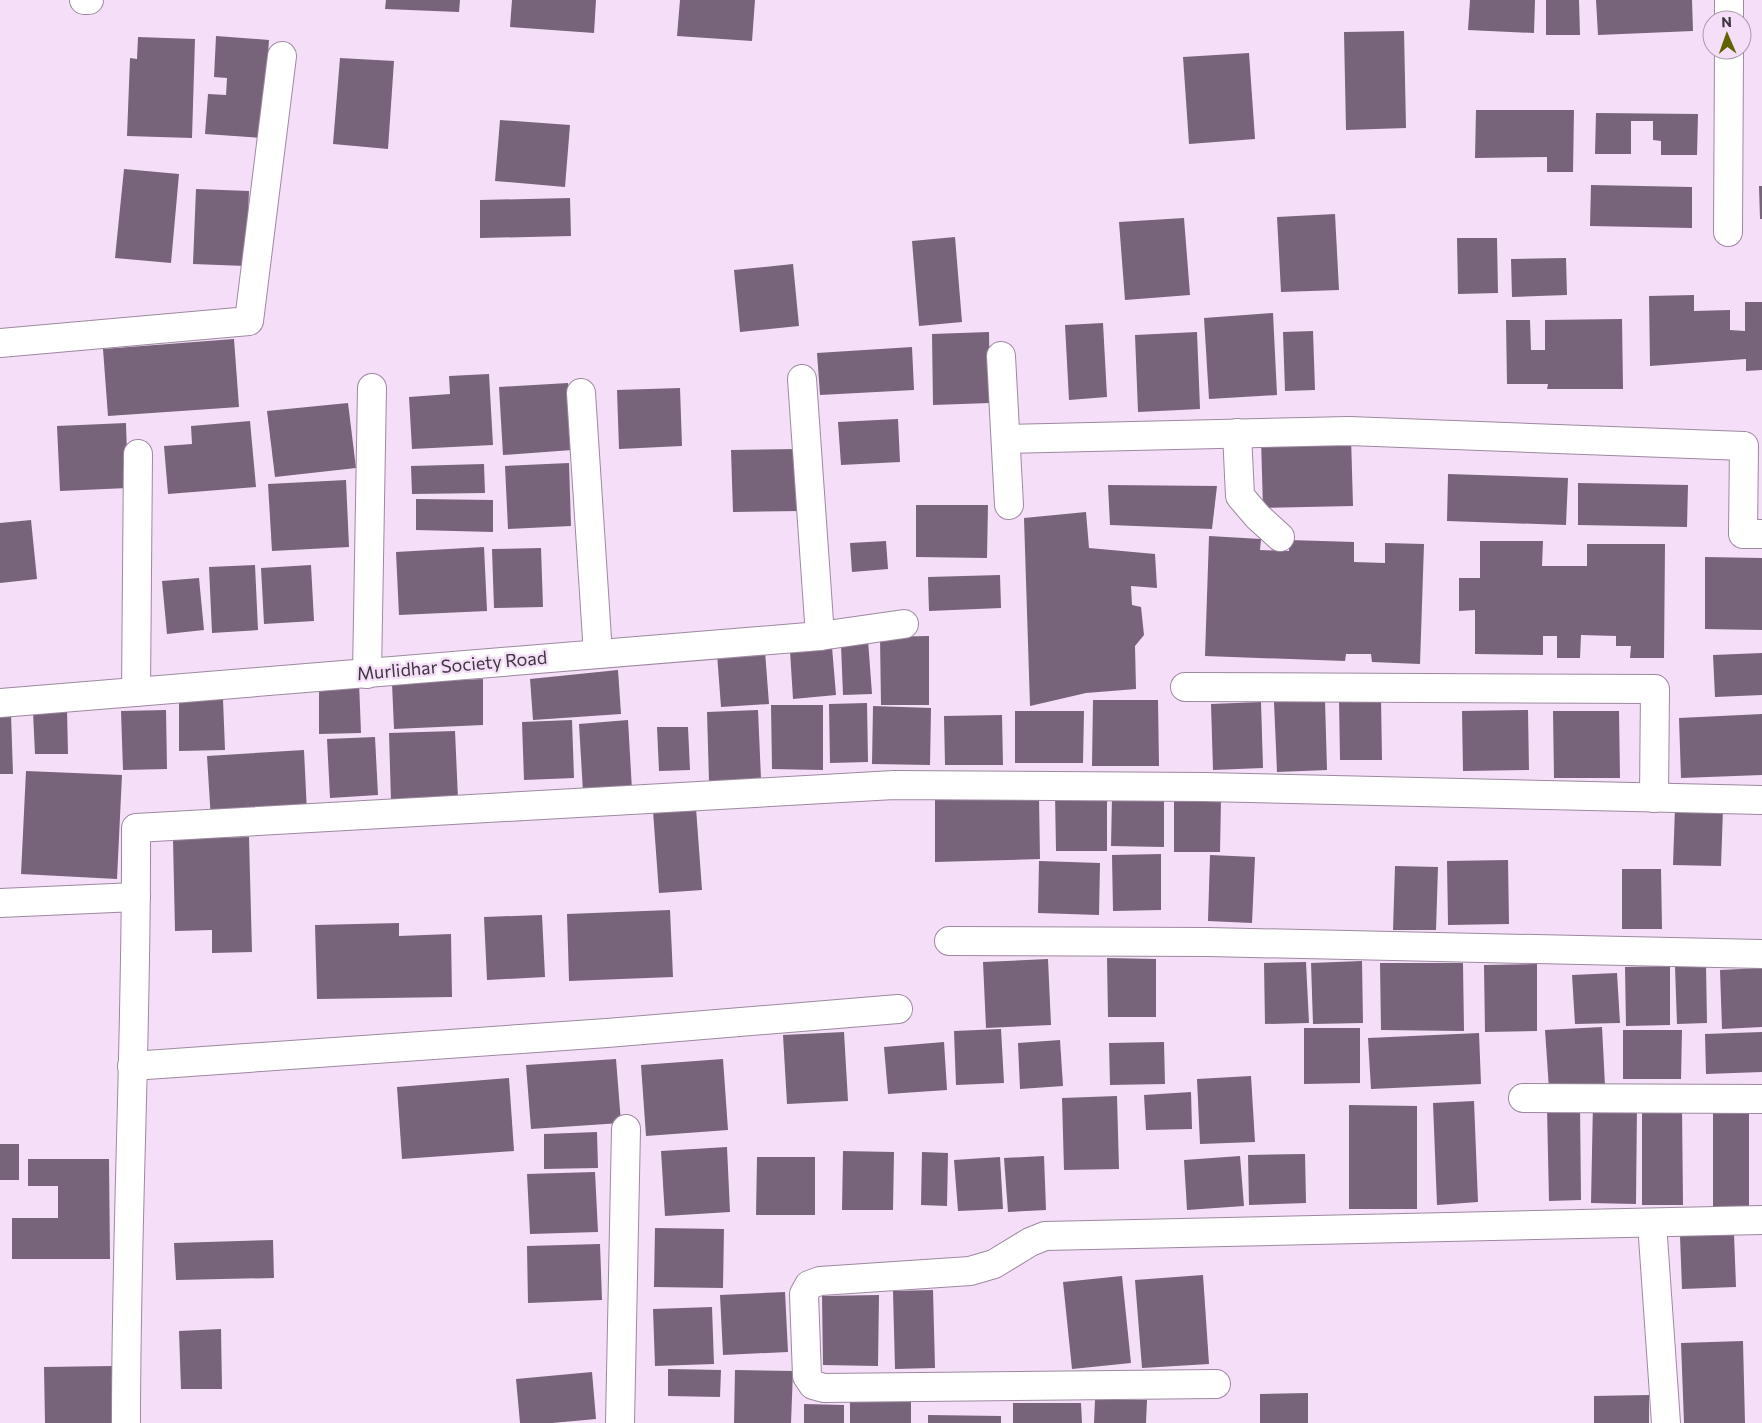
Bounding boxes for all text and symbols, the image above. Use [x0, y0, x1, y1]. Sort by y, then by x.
north arrow [1702, 10, 1752, 60]
text: N [1721, 13, 1732, 30]
street label: Murlidhar Society Road [356, 646, 548, 684]

